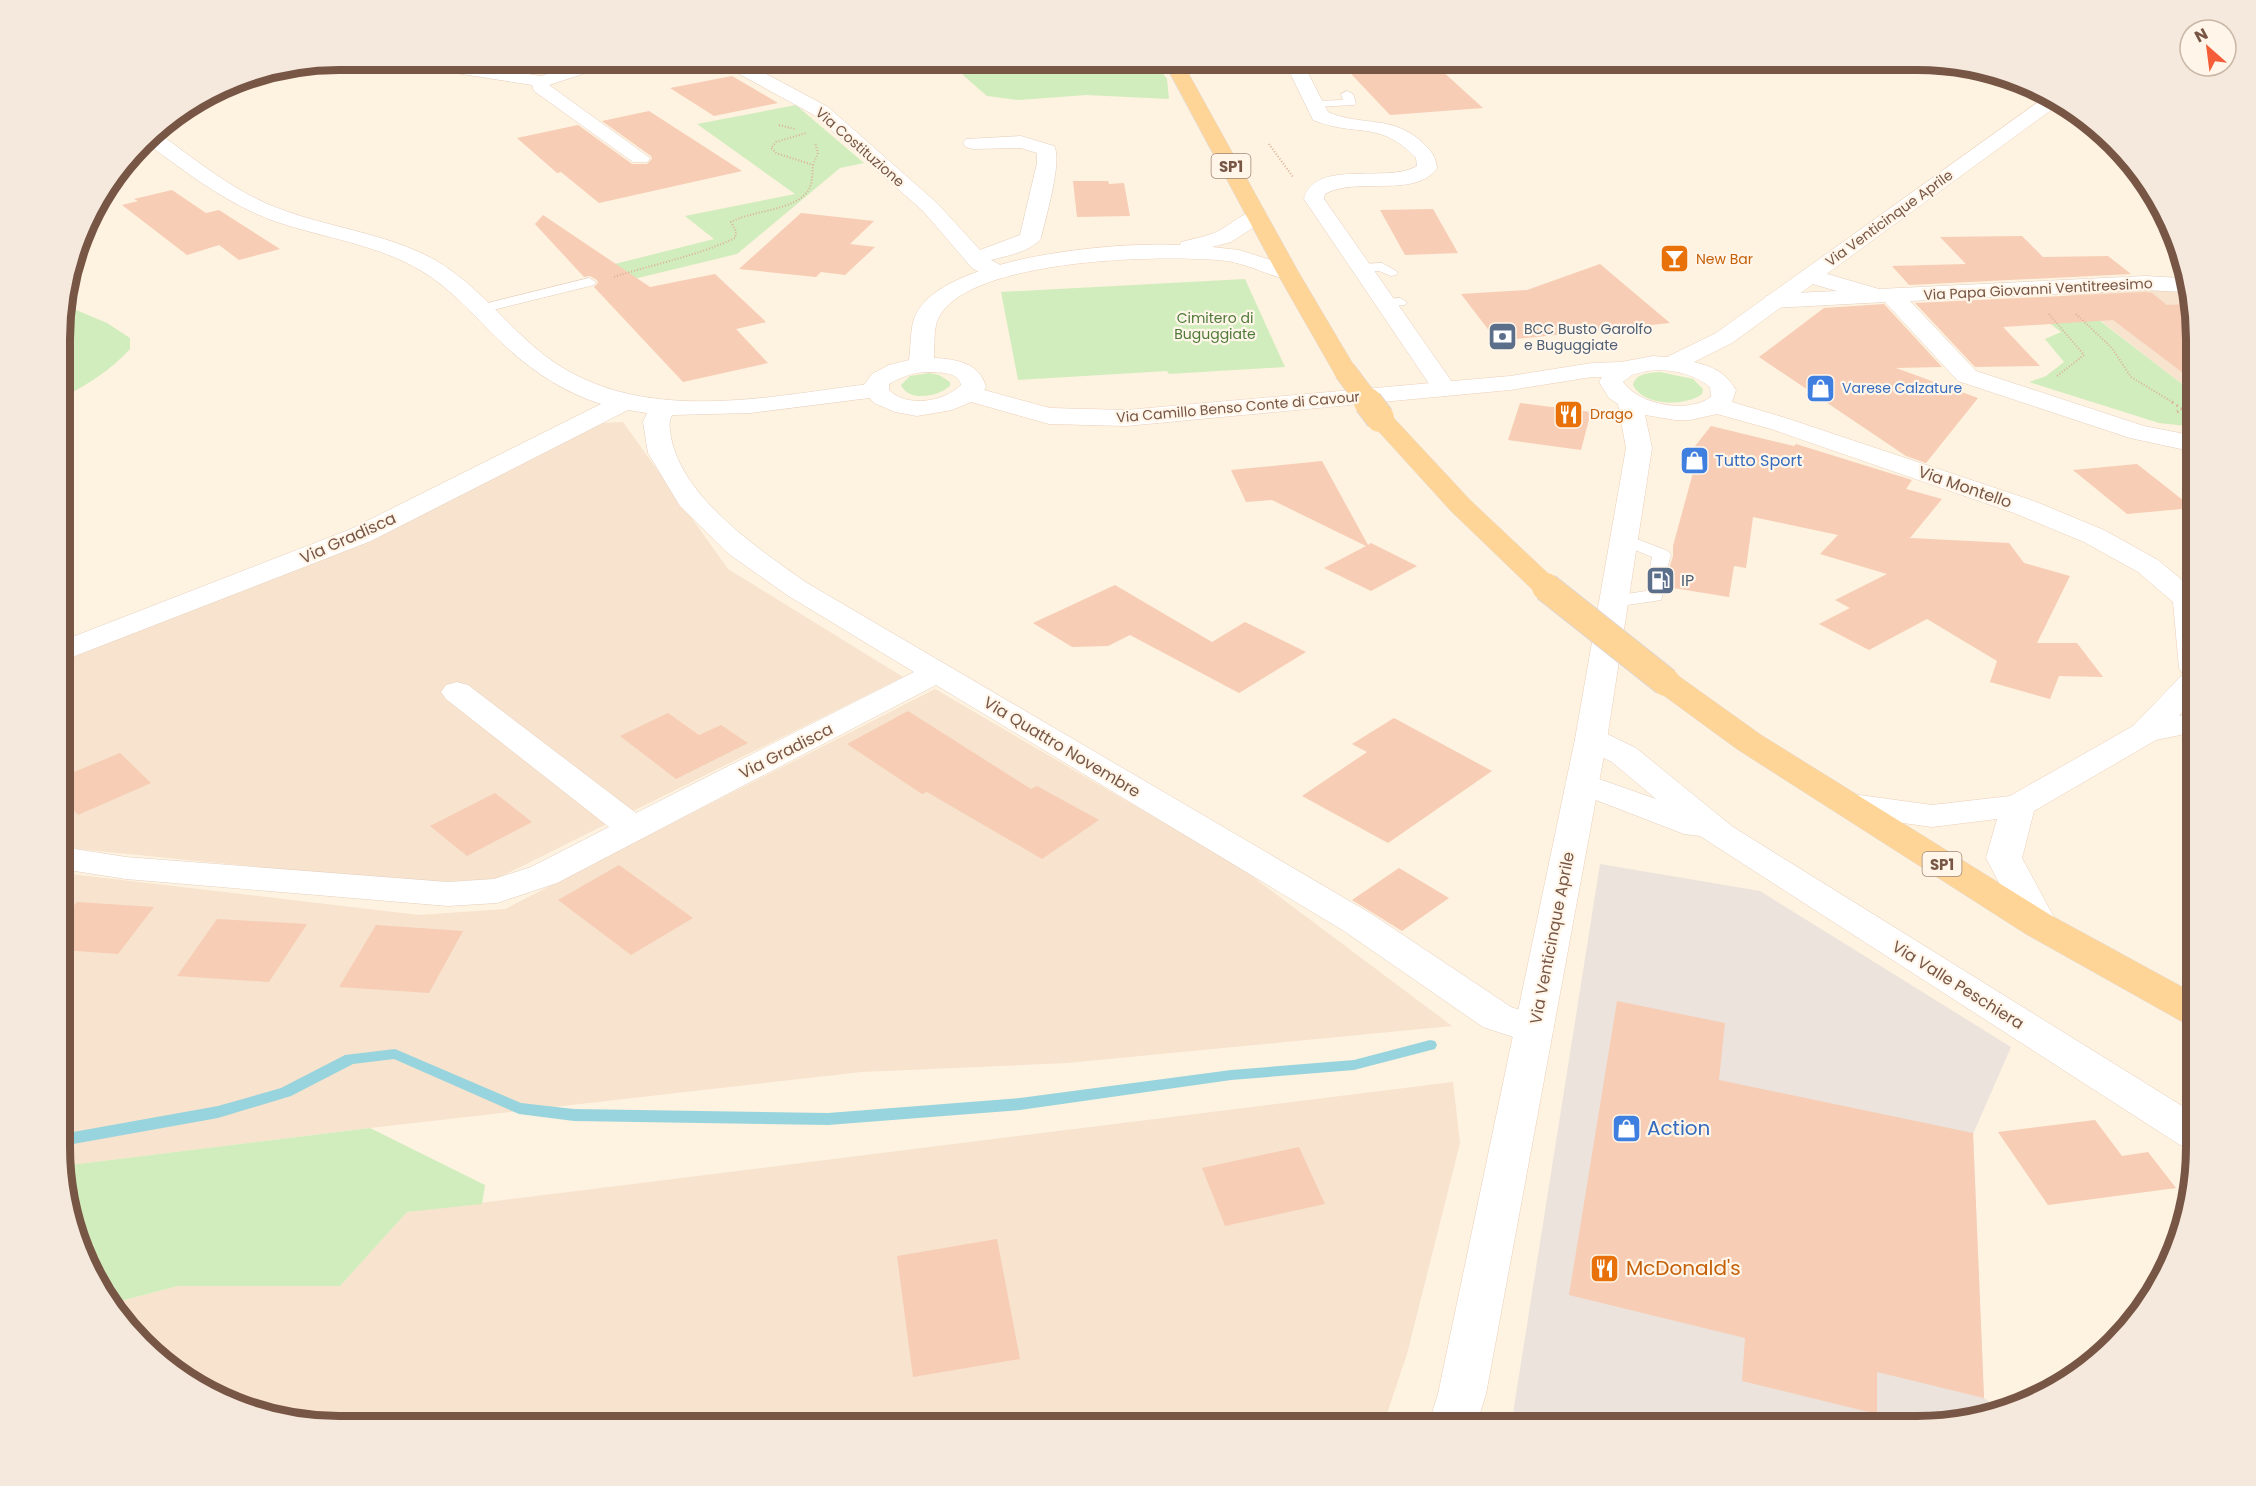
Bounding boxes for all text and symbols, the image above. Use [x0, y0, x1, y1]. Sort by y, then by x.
north arrow [2178, 18, 2238, 78]
text: N [2190, 22, 2212, 48]
street label: Via Costituzione [811, 103, 909, 192]
road number: SP1 [1212, 154, 1250, 178]
street label: Via Venticinque Aprile [1821, 165, 1957, 271]
bar icon: New Bar [1659, 243, 1691, 275]
place label: New Bar [1696, 249, 1753, 269]
street label: Via Papa Giovanni Ventitreesimo [1923, 273, 2153, 305]
park label: Cimitero di Buguggiate [1174, 308, 1256, 344]
place label: BCC Busto Garolfo e Buguggiate [1524, 319, 1652, 355]
bank icon: BCC Busto Garolfo e Buguggiate [1487, 321, 1519, 353]
shop icon: Varese Calzature [1805, 372, 1837, 404]
place label: Varese Calzature [1842, 378, 1962, 398]
street label: Via Camillo Benso Conte di Cavour [1115, 386, 1361, 428]
restaurant icon: Drago [1553, 398, 1585, 430]
place label: Drago [1590, 404, 1633, 424]
shop icon: Tutto Sport [1678, 444, 1710, 476]
place label: Tutto Sport [1715, 449, 1802, 472]
street label: Via Montello [1915, 460, 2015, 514]
street label: Via Gradisca [296, 507, 400, 569]
fuel station icon: IP [1644, 564, 1676, 596]
place label: IP [1681, 569, 1694, 592]
street label: Via Quattro Novembre [979, 691, 1145, 803]
street label: Via Gradisca [735, 717, 837, 785]
street label: Via Venticinque Aprile [1524, 850, 1580, 1026]
road number: SP1 [1922, 852, 1962, 876]
street label: Via Valle Peschiera [1888, 935, 2028, 1035]
shop icon: Action [1610, 1112, 1642, 1144]
place label: Action [1647, 1114, 1710, 1142]
restaurant icon: McDonald's [1589, 1252, 1621, 1284]
place label: McDonald's [1626, 1254, 1741, 1282]

